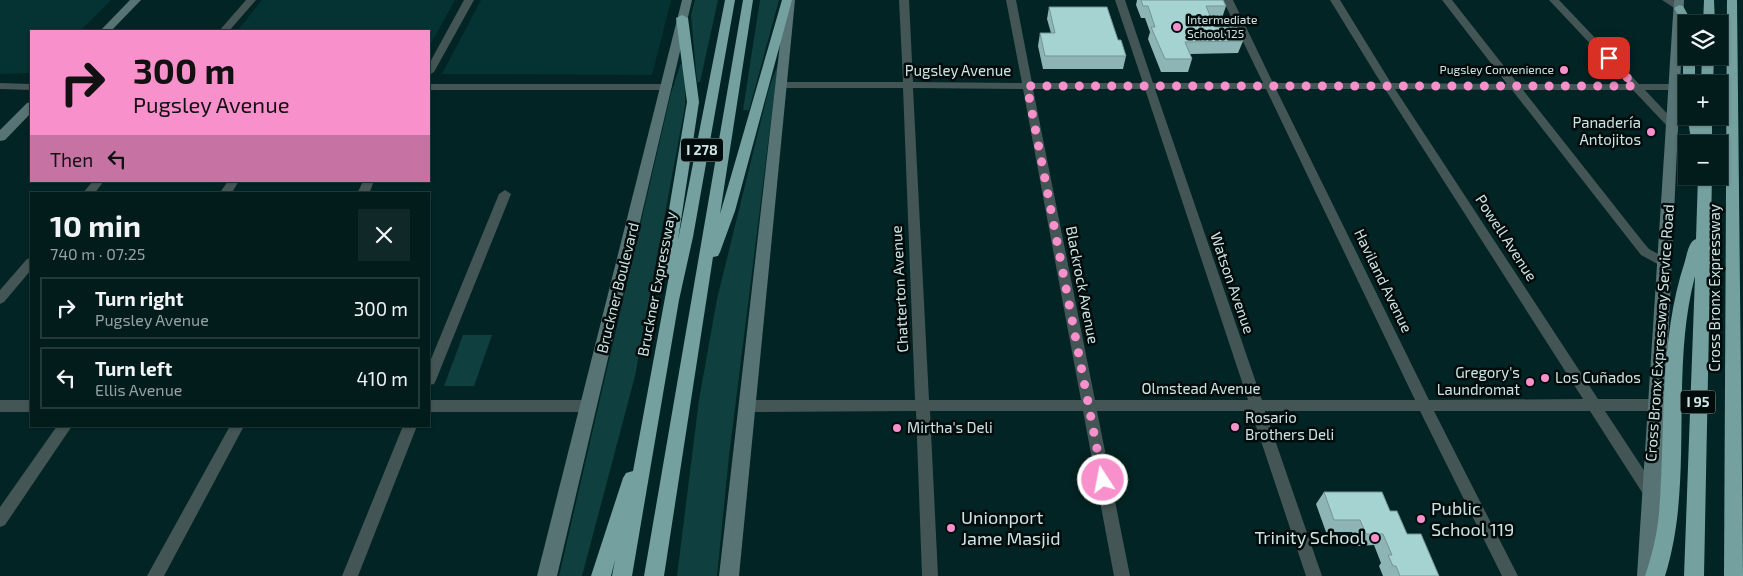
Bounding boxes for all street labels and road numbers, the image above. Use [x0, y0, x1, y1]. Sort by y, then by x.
street label: Pugsley Avenue [905, 61, 1011, 79]
road number: I 278 [681, 138, 723, 162]
street label: Powell Avenue [1472, 191, 1541, 284]
street label: Cross Bronx Expressway Service Road [1641, 204, 1677, 462]
street label: Cross Bronx Expressway [1705, 204, 1723, 372]
street label: Bruckner Expressway [633, 210, 679, 358]
street label: Bruckner Boulevard [592, 221, 642, 355]
street label: Chatterton Avenue [887, 225, 911, 353]
street label: Blackrock Avenue [1063, 225, 1103, 345]
street label: Haviland Avenue [1351, 226, 1417, 335]
street label: Watson Avenue [1207, 230, 1259, 336]
street label: Olmstead Avenue [1141, 379, 1261, 397]
road number: I 95 [1680, 391, 1716, 414]

